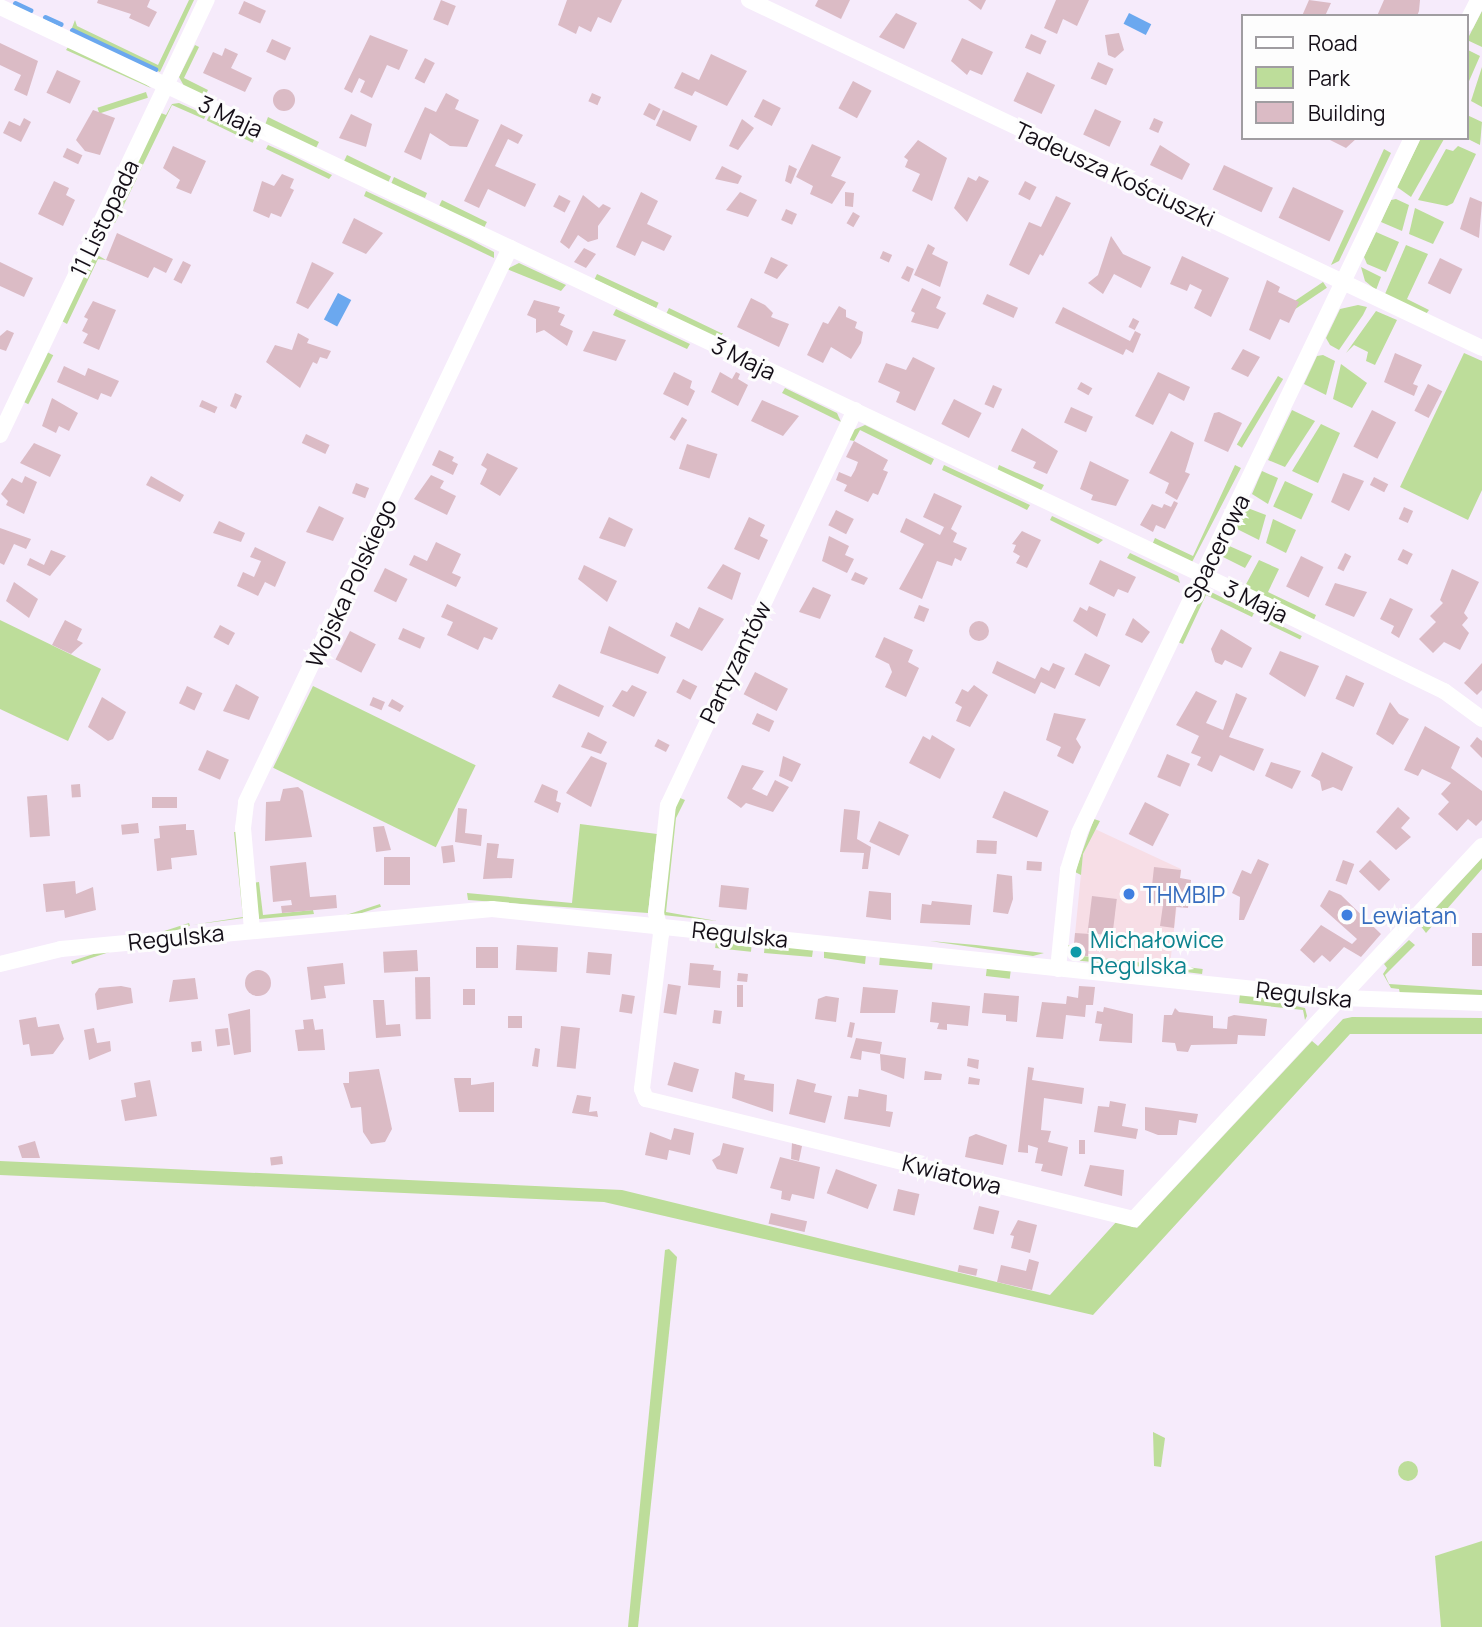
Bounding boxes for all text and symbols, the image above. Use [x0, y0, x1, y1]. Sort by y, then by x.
legend [1240, 14, 1468, 140]
text: Road [1308, 29, 1358, 57]
text: Park [1308, 64, 1350, 92]
street label: 3 Maja [194, 89, 268, 143]
text: Building [1308, 99, 1385, 127]
street label: Tadeusza Kościuszki [1011, 116, 1219, 232]
street label: 11 Listopada [64, 155, 144, 281]
street label: 3 Maja [707, 331, 781, 385]
street label: Spacerowa [1177, 489, 1255, 607]
street label: Wojska Polskiego [300, 494, 402, 672]
street label: 3 Maja [1219, 574, 1293, 628]
street label: Partyzantów [693, 596, 777, 728]
place label: THMBIP [1143, 880, 1225, 908]
marker: THMBIP [1121, 886, 1137, 902]
place label: Lewiatan [1361, 901, 1457, 929]
marker: Lewiatan [1339, 907, 1355, 923]
street label: Regulska [690, 915, 790, 953]
street label: Regulska [126, 918, 226, 956]
place label: Michałowice Regulska [1090, 925, 1224, 979]
marker: Michałowice Regulska [1068, 944, 1084, 960]
street label: Regulska [1254, 975, 1354, 1013]
street label: Kwiatowa [900, 1148, 1004, 1200]

